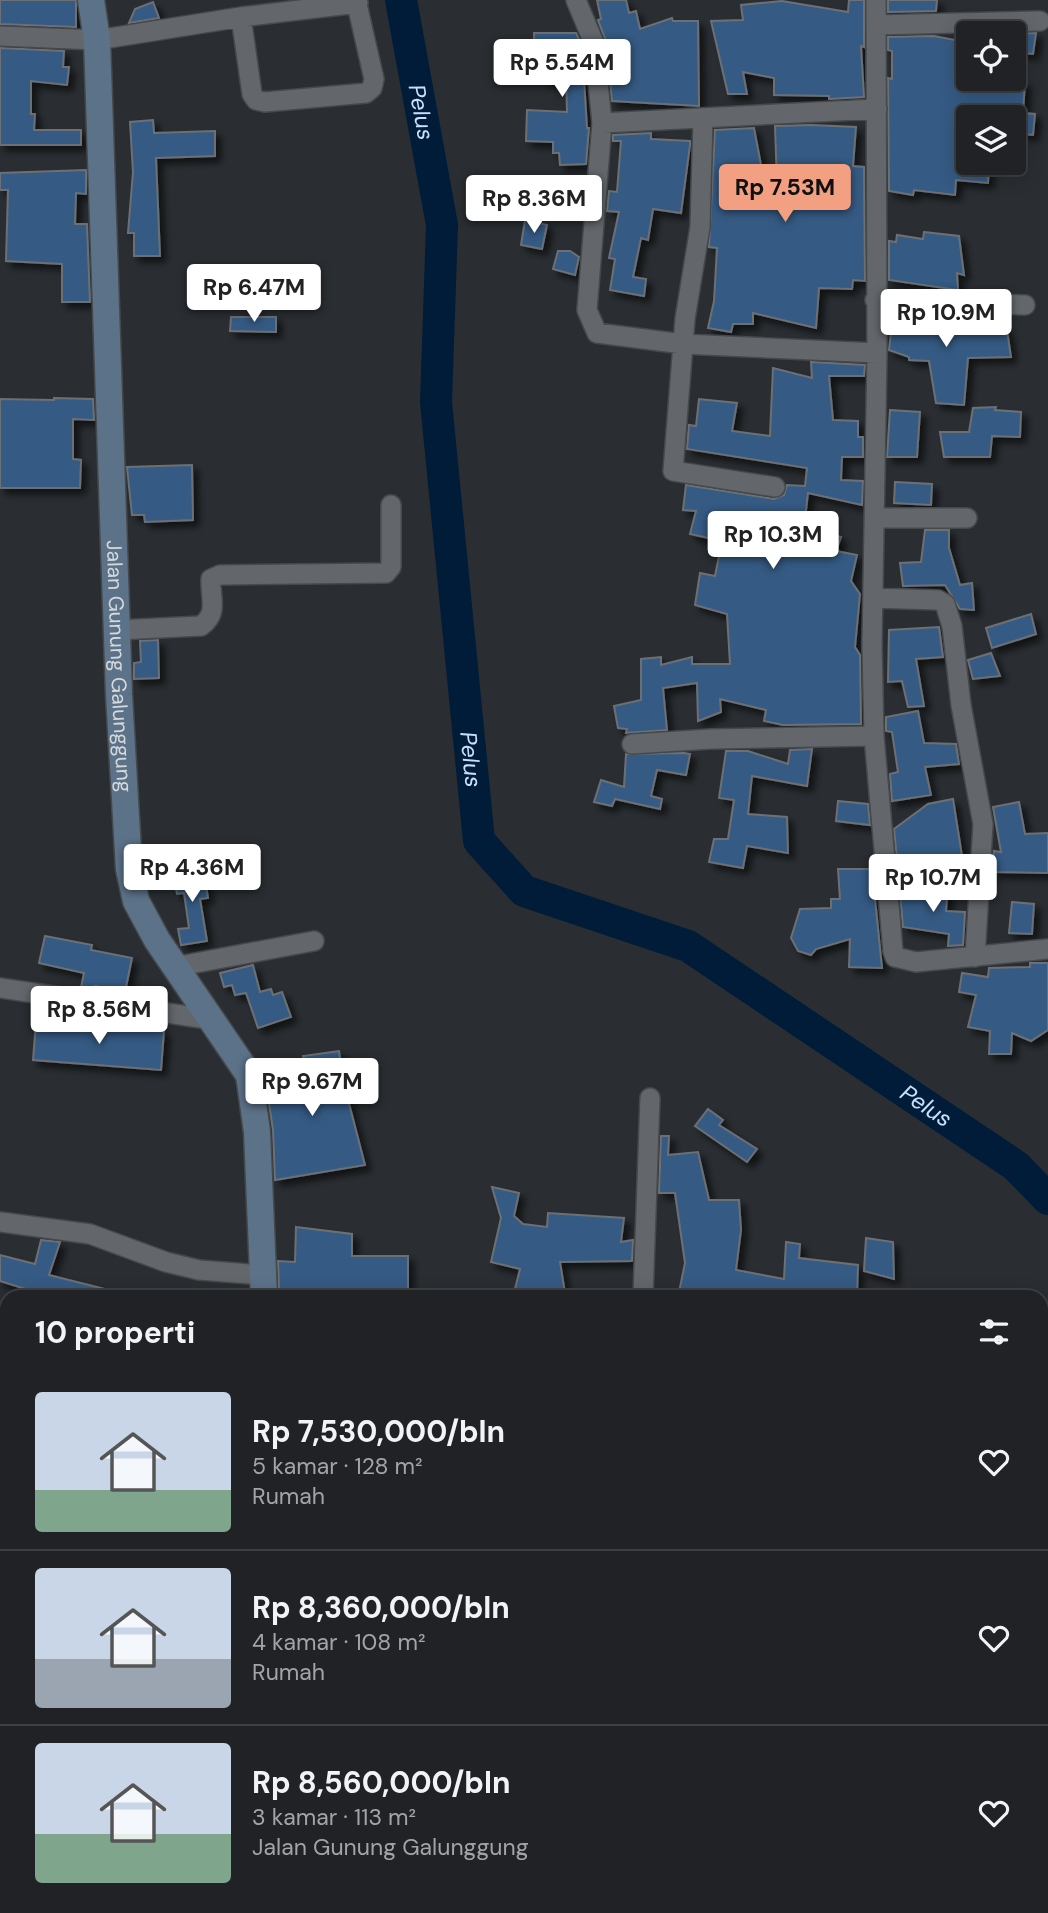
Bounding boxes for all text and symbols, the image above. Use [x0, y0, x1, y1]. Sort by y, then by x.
map controls [956, 21, 1026, 175]
button: locate [956, 21, 1026, 91]
pin: Rp 5.54M [490, 40, 634, 99]
text: Rp 5.54M [510, 47, 614, 77]
water label: Pelus [402, 82, 441, 142]
button: layers [956, 105, 1026, 175]
pin: Rp 7.53M [713, 164, 857, 224]
text: Rp 7.53M [735, 172, 835, 202]
pin: Rp 8.36M [462, 176, 606, 235]
text: Rp 8.36M [482, 183, 586, 213]
pin: Rp 6.47M [182, 264, 326, 324]
text: Rp 6.47M [203, 272, 305, 302]
pin: Rp 10.9M [874, 290, 1018, 349]
text: Rp 10.9M [897, 297, 995, 327]
pin: Rp 10.3M [701, 512, 845, 571]
text: Rp 10.3M [724, 519, 822, 549]
street label: Jalan Gunung Galunggung [100, 539, 139, 793]
water label: Pelus [453, 730, 489, 789]
pin: Rp 4.36M [120, 844, 264, 904]
text: Rp 4.36M [140, 852, 244, 882]
pin: Rp 10.7M [861, 855, 1005, 914]
text: Rp 10.7M [885, 862, 981, 892]
pin: Rp 8.56M [27, 986, 171, 1046]
text: Rp 8.56M [47, 994, 151, 1024]
pin: Rp 9.67M [240, 1058, 384, 1118]
text: Rp 9.67M [261, 1066, 363, 1096]
water label: Pelus [895, 1078, 958, 1134]
text: 10 properti [35, 1313, 195, 1352]
icon: filters [975, 1313, 1013, 1351]
text: Rp 7,530,000/bln [252, 1412, 505, 1451]
icon: home [91, 1420, 175, 1504]
icon: heart [975, 1443, 1013, 1481]
text: 5 kamar · 128 m² [252, 1451, 423, 1481]
text: Rumah [252, 1481, 325, 1511]
text: Rp 8,360,000/bln [252, 1588, 510, 1627]
icon: home [91, 1596, 175, 1680]
icon: heart [975, 1619, 1013, 1657]
text: 4 kamar · 108 m² [252, 1627, 426, 1657]
text: Rumah [252, 1657, 325, 1687]
text: Rp 8,560,000/bln [252, 1763, 510, 1802]
icon: home [91, 1771, 175, 1855]
icon: heart [975, 1794, 1013, 1832]
text: 3 kamar · 113 m² [252, 1802, 416, 1832]
text: Jalan Gunung Galunggung [252, 1832, 528, 1862]

